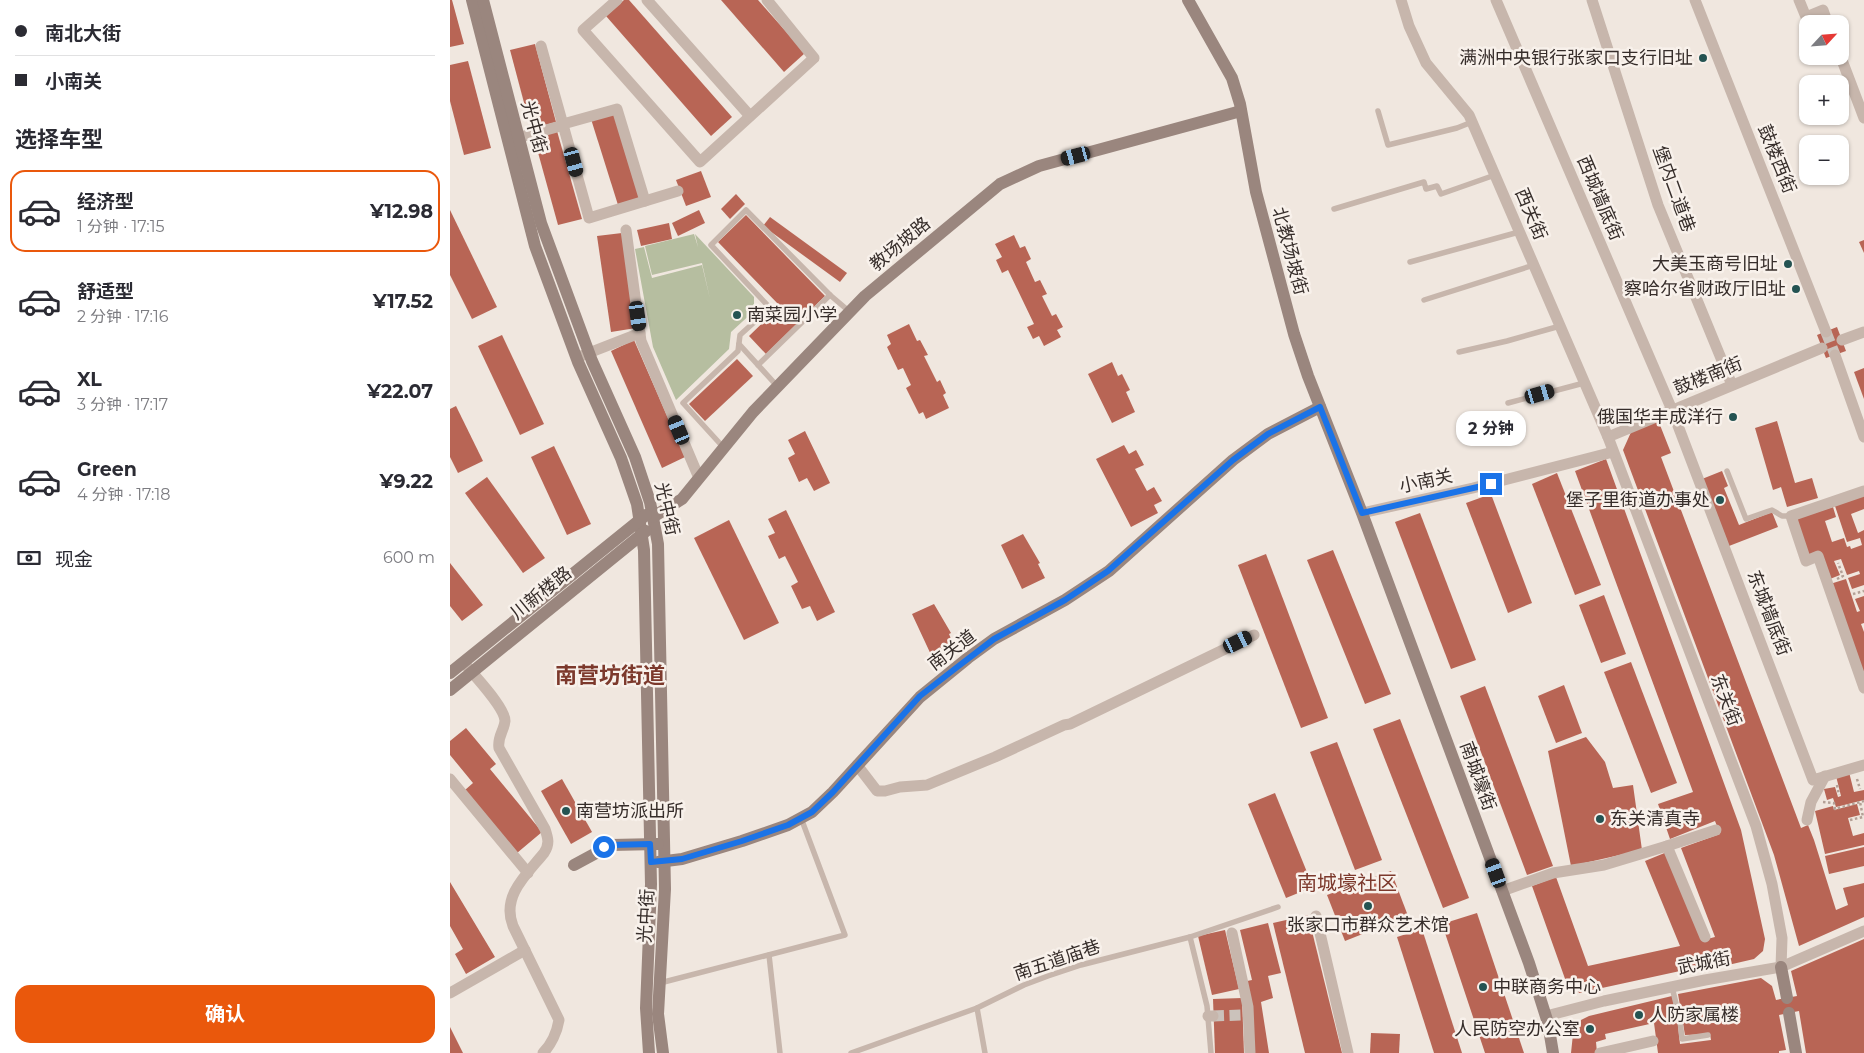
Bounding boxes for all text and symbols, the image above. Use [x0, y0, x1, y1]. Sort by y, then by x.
north arrow [1799, 15, 1849, 65]
map controls [1799, 15, 1849, 185]
text: 南北大街 [45, 22, 121, 45]
place label: 满洲中央银行张家口支行旧址 [1459, 47, 1693, 69]
marker: 满洲中央银行张家口支行旧址 [1697, 52, 1709, 64]
text: 小南关 [45, 70, 102, 93]
button: + [1799, 75, 1849, 125]
street label: 光中街 [516, 98, 552, 156]
street label: 鼓楼西街 [1753, 122, 1801, 196]
text: 选择车型 [15, 126, 103, 153]
button: − [1799, 135, 1849, 185]
street label: 堡内二道巷 [1648, 143, 1700, 235]
car [1059, 145, 1092, 167]
car [562, 146, 585, 178]
street label: 西城墙底街 [1572, 152, 1628, 244]
street label: 西关街 [1510, 185, 1552, 243]
icon: car [17, 189, 62, 234]
text: 经济型 [77, 190, 134, 213]
text: ¥12.98 [370, 200, 433, 223]
street label: 北教场坡街 [1268, 205, 1312, 297]
street label: 教场坡路 [865, 212, 935, 276]
text: 1 分钟 · 17:15 [77, 217, 165, 236]
place label: 大美玉商号旧址 [1652, 253, 1778, 275]
marker: 大美玉商号旧址 [1782, 258, 1794, 270]
place label: 察哈尔省财政厅旧址 [1624, 278, 1786, 300]
icon: car [17, 279, 62, 324]
text: 舒适型 [77, 280, 134, 303]
marker: 察哈尔省财政厅旧址 [1790, 283, 1802, 295]
text: ¥17.52 [373, 290, 433, 313]
car [628, 300, 647, 332]
place label: 南菜园小学 [747, 304, 837, 326]
text: 2 分钟 · 17:16 [77, 307, 169, 326]
marker: 南菜园小学 [731, 309, 743, 321]
street label: 鼓楼南街 [1671, 352, 1745, 400]
text: XL [77, 368, 102, 391]
icon: car [17, 369, 62, 414]
text: ¥22.07 [367, 380, 433, 403]
car [1523, 383, 1556, 405]
text: 3 分钟 · 17:17 [77, 395, 168, 414]
place label: 俄国华丰成洋行 [1597, 406, 1723, 428]
marker: 俄国华丰成洋行 [1727, 411, 1739, 423]
callout: 2 分钟 [1456, 412, 1526, 446]
car [666, 413, 691, 447]
text: 2 分钟 [1468, 419, 1514, 438]
text: Green [77, 458, 137, 481]
icon: car [17, 459, 62, 504]
street label: 小南关 [1397, 465, 1455, 497]
text: ¥9.22 [380, 470, 433, 493]
route end [1480, 473, 1502, 495]
street label: 光中街 [650, 480, 684, 538]
text: 4 分钟 · 17:18 [77, 485, 170, 504]
place label: 堡子里街道办事处 [1566, 489, 1710, 511]
marker: 堡子里街道办事处 [1714, 494, 1726, 506]
icon: cash [15, 544, 43, 572]
text: 现金 [55, 548, 93, 571]
text: 600 m [383, 548, 435, 567]
street label: 川新楼路 [506, 562, 576, 624]
street label: 东城墙底街 [1743, 567, 1795, 659]
street label: 南关道 [924, 625, 980, 675]
car [1221, 629, 1254, 655]
district label: 南营坊街道 [555, 662, 665, 689]
street label: 东关街 [1706, 671, 1746, 729]
street label: 南城壕街 [1455, 738, 1501, 814]
place label: 南营坊派出所 [576, 800, 684, 822]
marker: 南营坊派出所 [560, 805, 572, 817]
place label: 东关清真寺 [1610, 808, 1700, 830]
marker: 东关清真寺 [1594, 813, 1606, 825]
route start [593, 836, 615, 858]
car [1483, 856, 1508, 890]
district label: 南城壕社区 [1297, 871, 1397, 895]
street label: 光中街 [634, 888, 658, 944]
marker: 张家口市群众艺术馆 [1362, 900, 1374, 912]
place label: 张家口市群众艺术馆 [1287, 914, 1449, 936]
street label: 南五道庙巷 [1011, 935, 1103, 985]
street label: 武城街 [1675, 947, 1733, 979]
place label: 中联商务中心 [1493, 976, 1601, 998]
marker: 中联商务中心 [1477, 981, 1489, 993]
button: 确认 [15, 985, 435, 1043]
place label: 人防家属楼 [1649, 1004, 1739, 1026]
marker: 人防家属楼 [1633, 1009, 1645, 1021]
place label: 人民防空办公室 [1454, 1018, 1580, 1040]
marker: 人民防空办公室 [1584, 1023, 1596, 1035]

